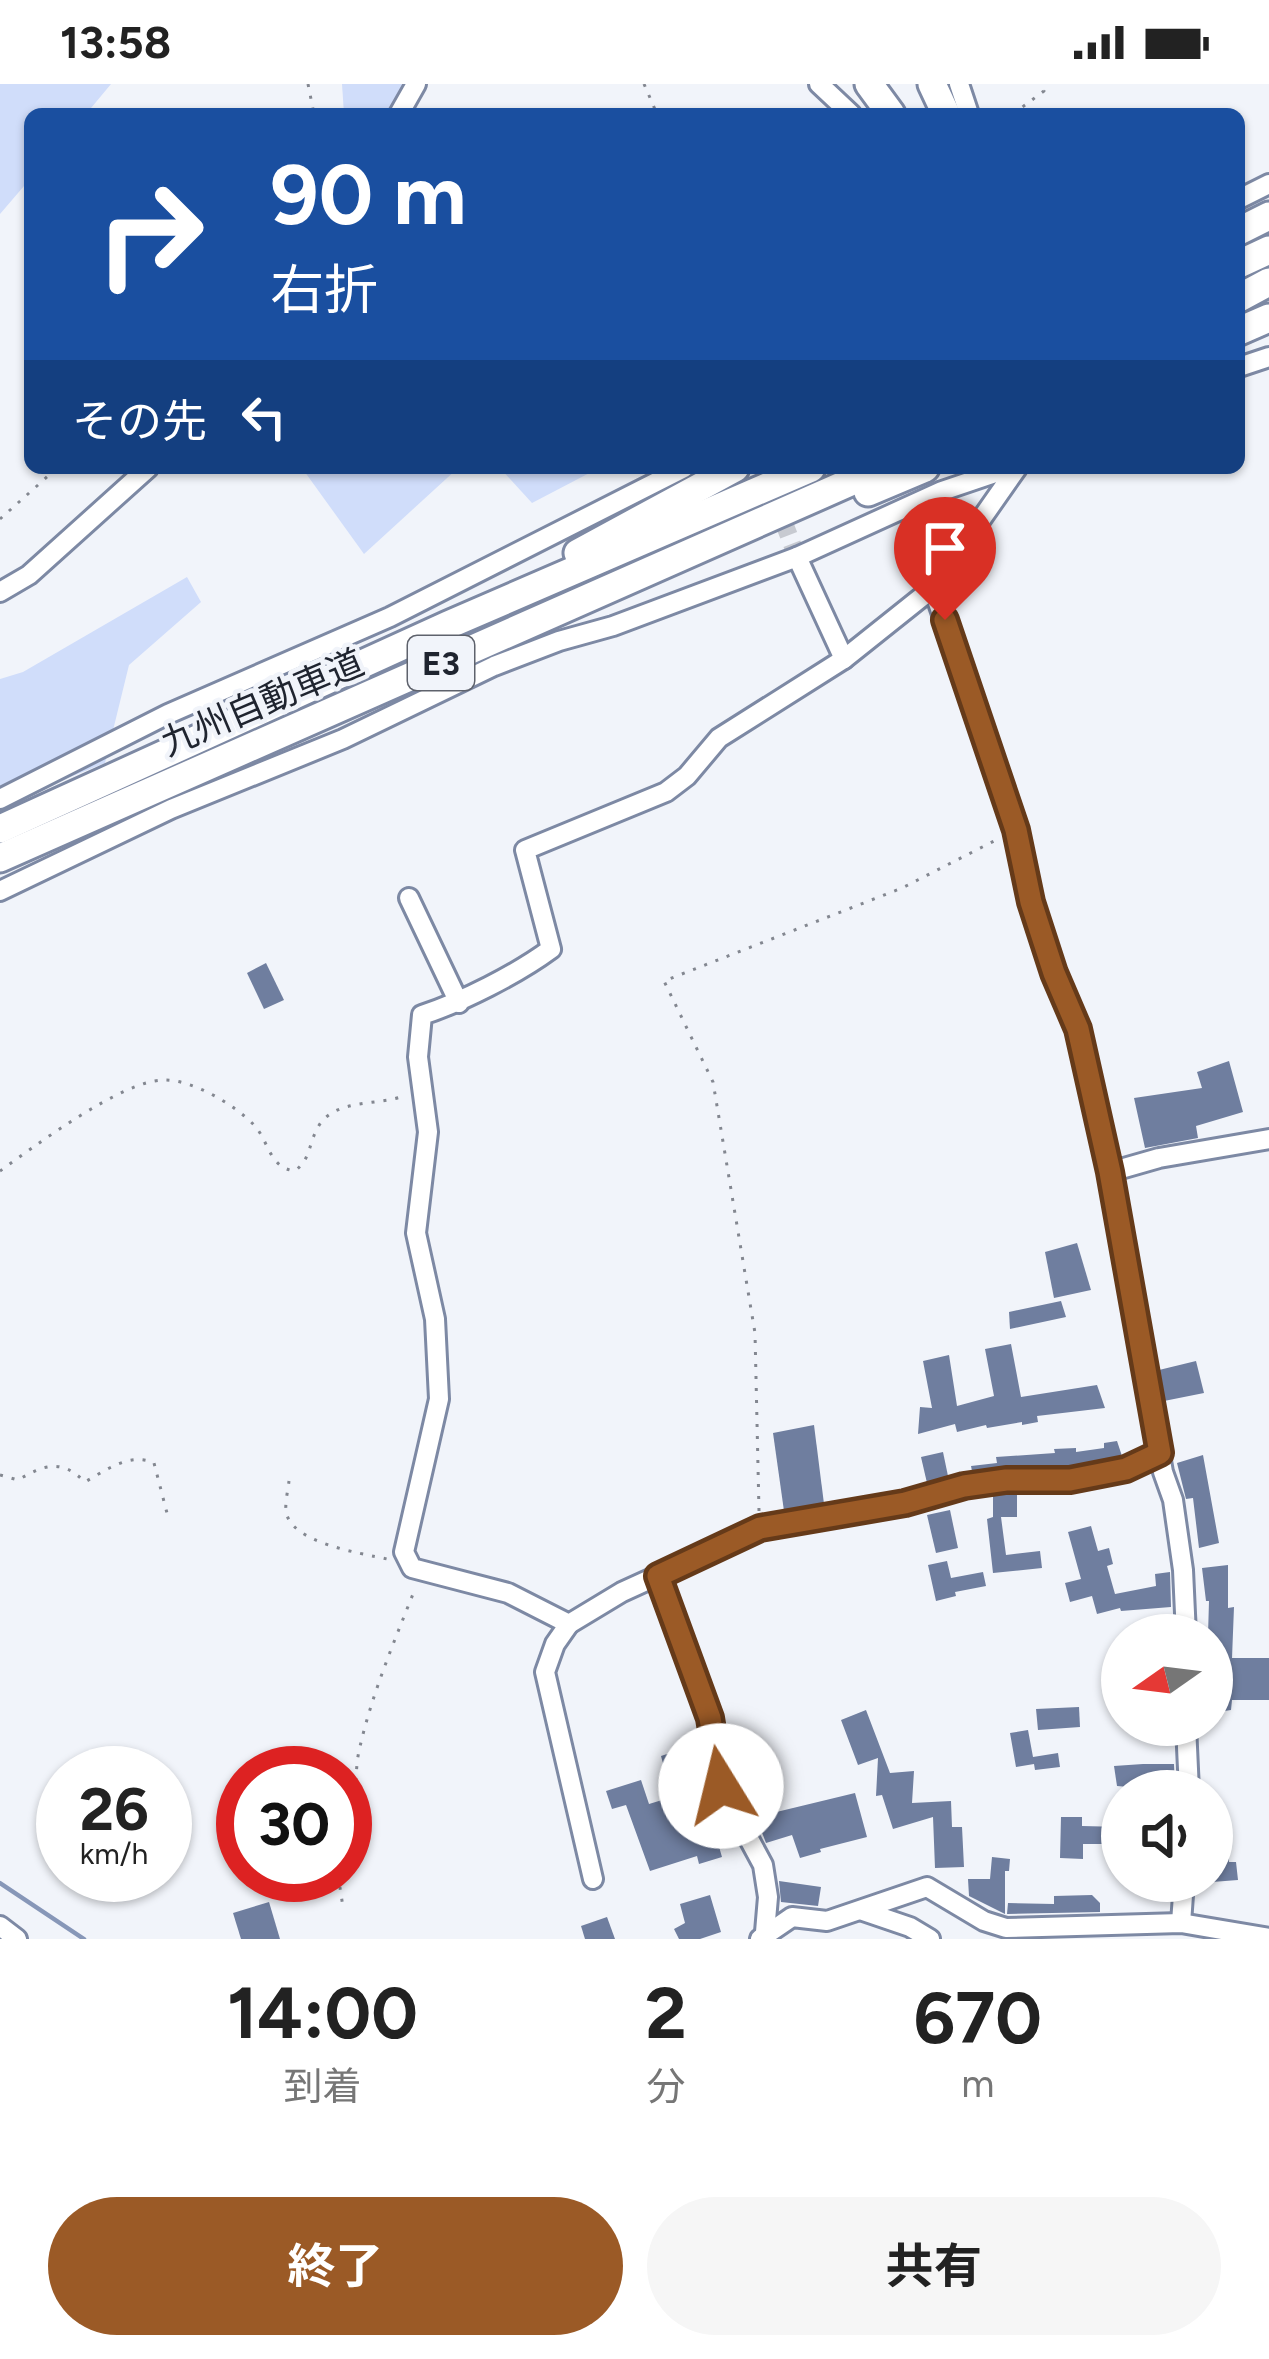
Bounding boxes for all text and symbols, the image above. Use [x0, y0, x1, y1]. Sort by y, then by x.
text: 13:58 [60, 15, 171, 69]
text: 90 m [270, 144, 466, 245]
icon: right [72, 156, 228, 312]
text: 右折 [270, 258, 378, 323]
icon: left [231, 384, 297, 450]
text: その先 [72, 394, 207, 448]
pin [894, 497, 996, 620]
icon: arrive [912, 515, 978, 581]
road number: E3 [408, 636, 474, 690]
street label: 九州自動車道 [154, 640, 370, 764]
north arrow [1101, 1614, 1233, 1746]
map controls [1101, 1614, 1233, 1902]
position arrow [658, 1723, 784, 1849]
speed limit sign: 30 [216, 1746, 372, 1902]
button: sound [1101, 1770, 1233, 1902]
text: 26 [79, 1773, 149, 1845]
text: km/h [80, 1835, 148, 1872]
text: 14:00 [227, 1970, 418, 2056]
text: 2 [645, 1970, 687, 2056]
text: 670 [914, 1975, 1042, 2061]
text: m [961, 2060, 994, 2107]
text: 到着 [283, 2063, 361, 2110]
text: 分 [646, 2063, 685, 2110]
button: 終了 [48, 2197, 623, 2335]
button: 共有 [647, 2197, 1221, 2335]

